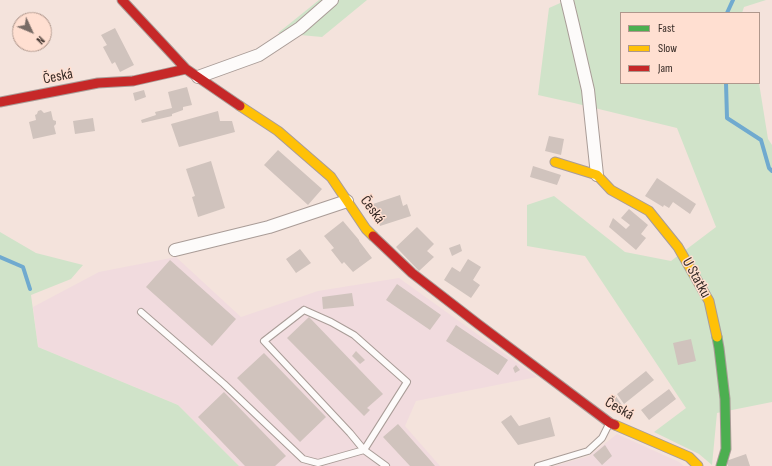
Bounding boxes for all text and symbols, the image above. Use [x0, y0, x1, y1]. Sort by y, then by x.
north arrow [12, 12, 52, 52]
legend [620, 12, 760, 84]
text: Fast [658, 21, 675, 36]
text: N [34, 33, 47, 47]
text: Slow [658, 41, 677, 56]
text: Jam [658, 61, 673, 76]
street label: Česká [42, 65, 74, 89]
street label: Česká [356, 193, 388, 227]
street label: U Statku [678, 255, 714, 301]
street label: Česká [601, 394, 637, 424]

